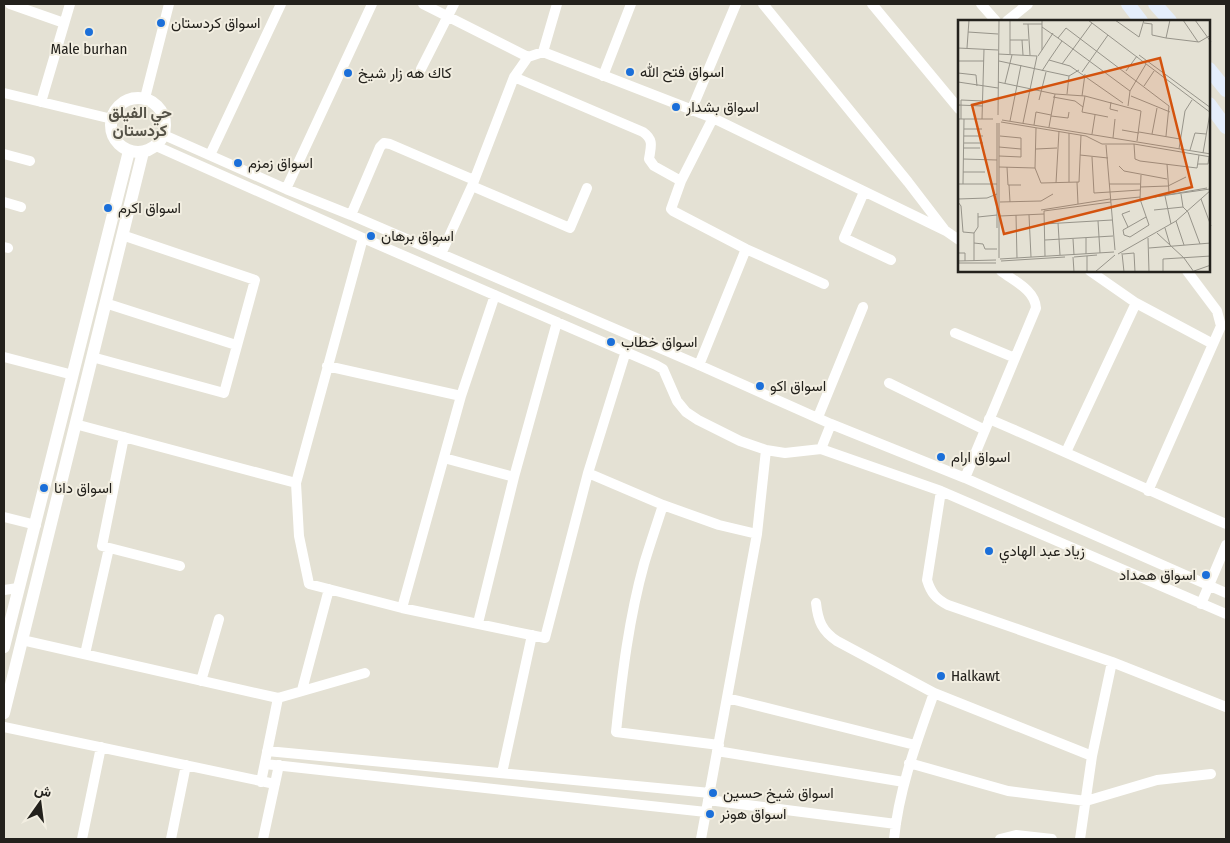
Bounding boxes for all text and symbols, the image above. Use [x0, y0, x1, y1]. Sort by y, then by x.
place label: اسواق كردستان [171, 14, 260, 32]
marker: اسواق كردستان [155, 17, 167, 29]
inset map [958, 20, 1210, 272]
marker: Male burhan [83, 26, 95, 38]
place label: Male burhan [51, 40, 127, 58]
place label: اسواق فتح الله [640, 63, 724, 83]
place label: كاك هه زار شيخ [358, 64, 452, 84]
marker: اسواق فتح الله [624, 66, 636, 78]
marker: كاك هه زار شيخ [342, 67, 354, 79]
place label: اسواق بشدار [685, 98, 759, 116]
marker: اسواق بشدار [670, 101, 682, 113]
district label: حي الفيلق كردستان [108, 103, 172, 141]
place label: اسواق زمزم [248, 154, 313, 173]
marker: اسواق زمزم [232, 157, 244, 169]
place label: اسواق اكرم [118, 199, 181, 218]
marker: اسواق اكرم [102, 202, 114, 214]
place label: اسواق برهان [381, 227, 454, 245]
marker: اسواق برهان [365, 230, 377, 242]
place label: اسواق خطاب [621, 333, 698, 351]
marker: اسواق خطاب [605, 336, 617, 348]
place label: اسواق اكو [770, 377, 826, 395]
marker: اسواق اكو [754, 380, 766, 392]
place label: اسواق ارام [951, 448, 1010, 467]
marker: اسواق ارام [935, 451, 947, 463]
place label: اسواق دانا [54, 479, 112, 497]
marker: اسواق دانا [38, 482, 50, 494]
place label: زياد عبد الهادي [999, 542, 1085, 564]
marker: زياد عبد الهادي [983, 545, 995, 557]
place label: اسواق همداد [1119, 566, 1196, 584]
marker: اسواق همداد [1200, 569, 1212, 581]
place label: Halkawt [951, 667, 1000, 685]
marker: Halkawt [935, 670, 947, 682]
north arrow [15, 778, 65, 828]
text: ش [33, 781, 53, 801]
place label: اسواق شيخ حسين [723, 784, 834, 804]
marker: اسواق شيخ حسين [707, 787, 719, 799]
place label: اسواق هونر [719, 805, 787, 823]
marker: اسواق هونر [704, 808, 716, 820]

